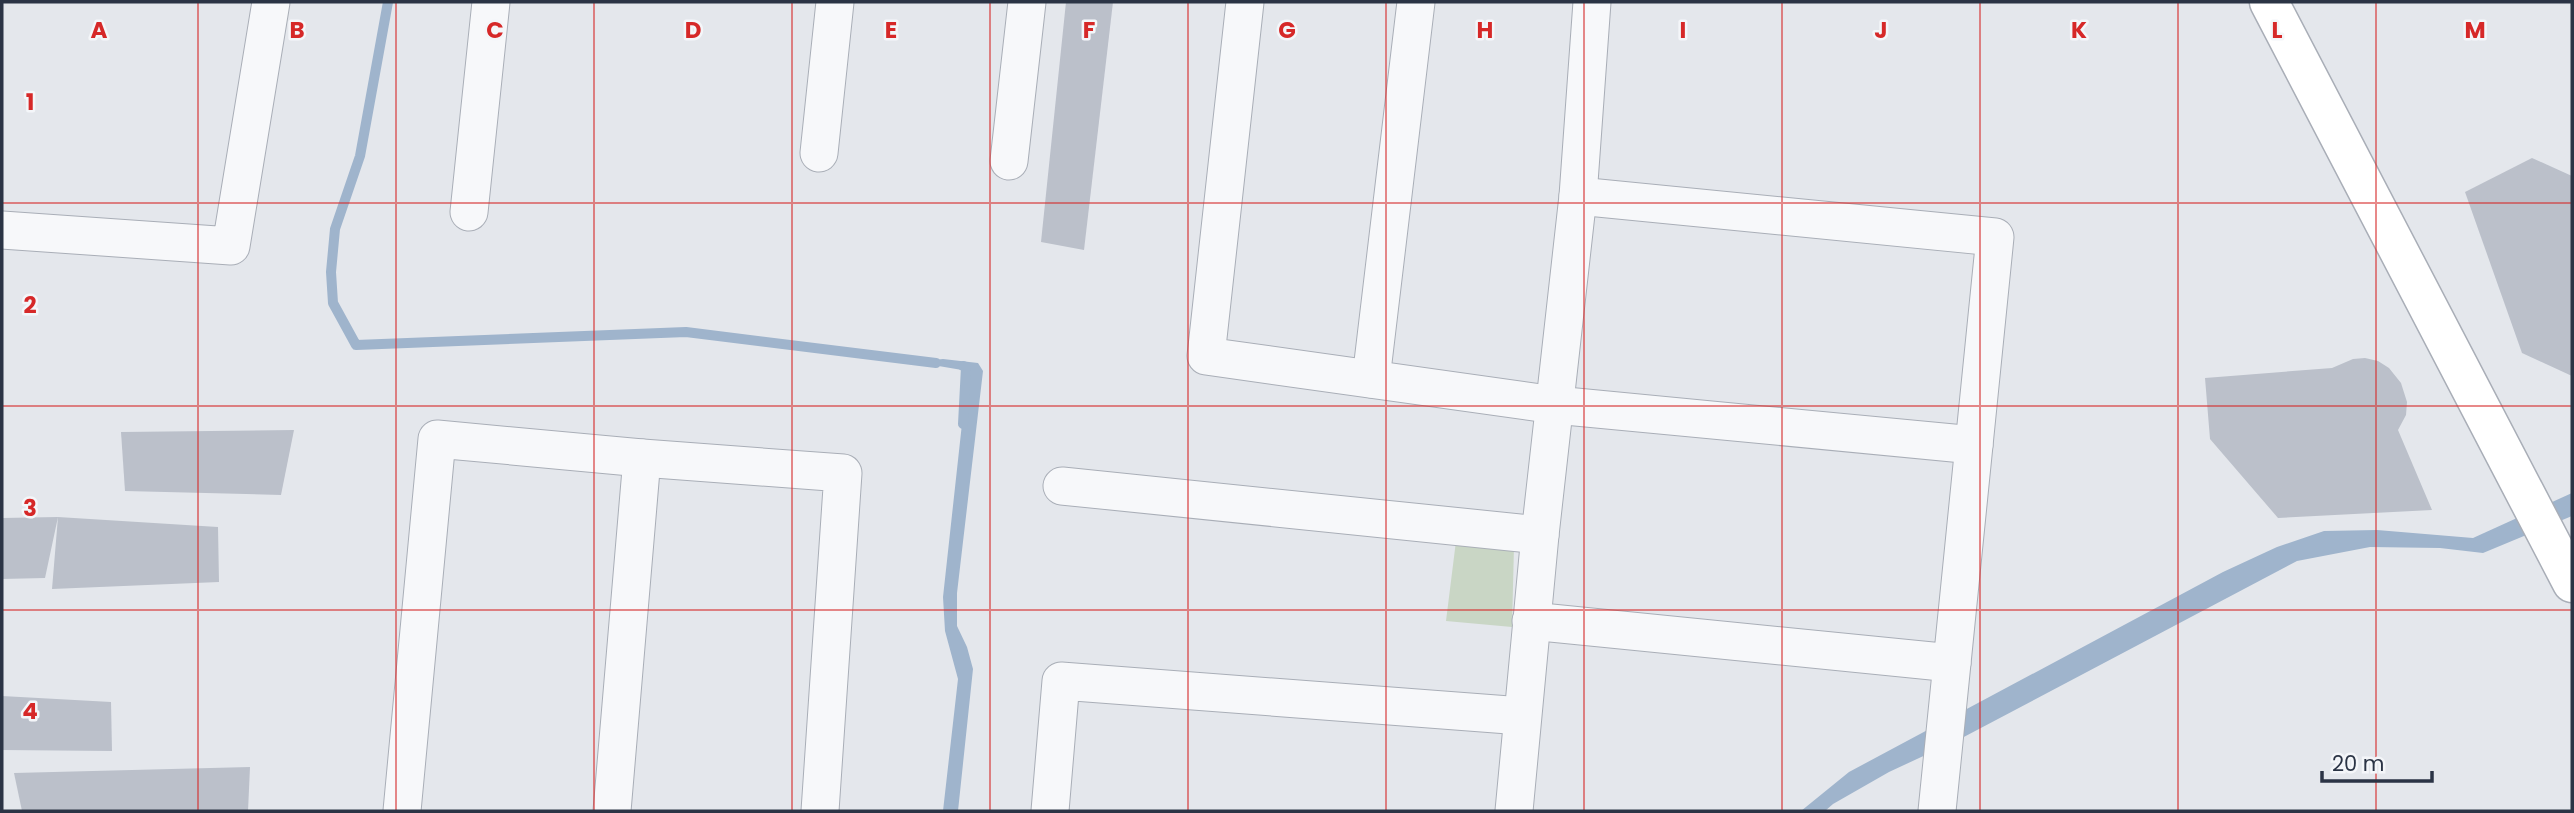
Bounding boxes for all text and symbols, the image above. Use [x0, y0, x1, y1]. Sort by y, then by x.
text: A [91, 14, 108, 46]
text: B [289, 14, 305, 46]
text: C [486, 14, 504, 46]
text: D [685, 14, 701, 46]
text: E [885, 14, 897, 46]
text: F [1083, 14, 1095, 46]
text: G [1278, 14, 1296, 46]
text: H [1477, 14, 1493, 46]
text: I [1680, 14, 1686, 46]
text: J [1874, 14, 1888, 46]
text: K [2071, 14, 2087, 46]
text: L [2272, 14, 2283, 46]
text: M [2464, 14, 2486, 46]
text: 1 [26, 86, 34, 118]
text: 2 [23, 289, 37, 321]
text: 3 [23, 492, 37, 524]
text: 4 [22, 695, 38, 727]
scale bar [2322, 740, 2432, 784]
text: 20 m [2332, 749, 2385, 778]

